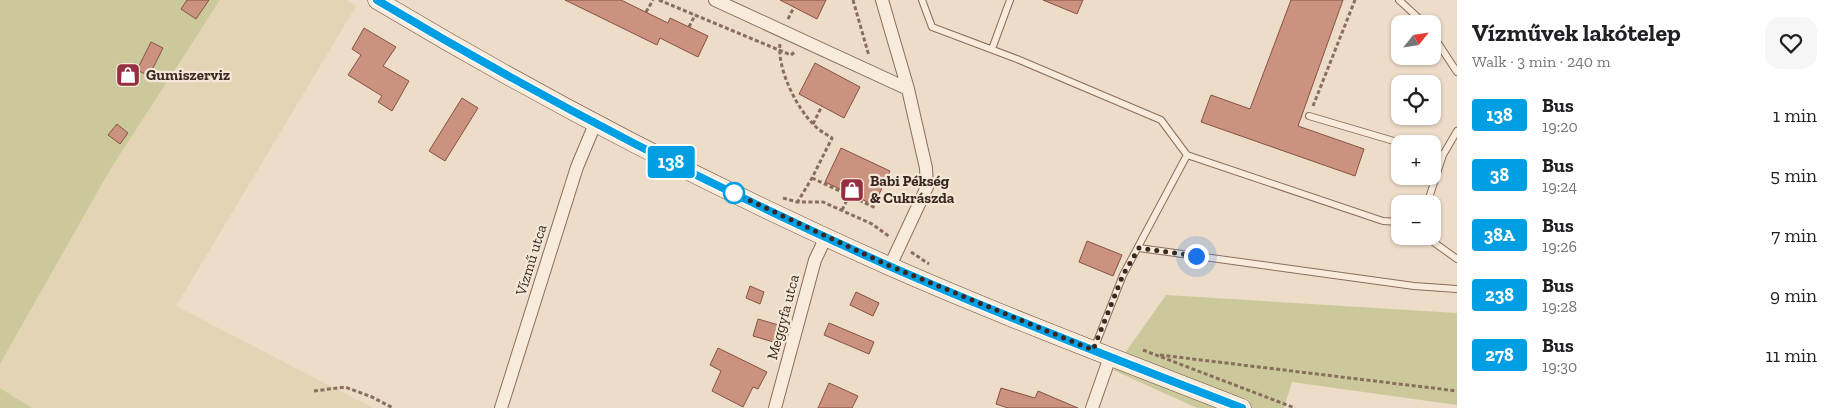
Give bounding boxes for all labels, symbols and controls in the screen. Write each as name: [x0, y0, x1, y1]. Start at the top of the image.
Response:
north arrow: [1391, 15, 1441, 65]
map controls: [1391, 15, 1441, 245]
button: heart: [1765, 17, 1817, 69]
text: Vízművek lakótelep: [1472, 18, 1681, 47]
text: Walk · 3 min · 240 m: [1472, 52, 1611, 71]
shop icon: Gumiszerviz: [115, 62, 141, 88]
place label: Gumiszerviz: [146, 66, 230, 84]
button: locate: [1391, 75, 1441, 125]
text: Bus: [1542, 94, 1574, 117]
text: 138: [1486, 104, 1513, 126]
text: 1 min: [1773, 104, 1817, 127]
text: 19:20: [1542, 117, 1578, 136]
button: +: [1391, 135, 1441, 185]
line badge: 138: [642, 146, 700, 178]
text: 138: [658, 151, 684, 173]
text: Bus: [1542, 154, 1574, 177]
text: 38: [1490, 164, 1509, 186]
text: 5 min: [1770, 164, 1817, 187]
place label: Babi Pékség & Cukrászda: [870, 172, 955, 207]
shop icon: Babi Pékség & Cukrászda: [839, 177, 865, 203]
text: 19:24: [1542, 177, 1577, 196]
unlabelled marker: [723, 182, 745, 204]
button: −: [1391, 195, 1441, 245]
text: Bus: [1542, 214, 1574, 237]
street label: Vízmű utca: [511, 222, 550, 299]
text: 38A: [1484, 224, 1515, 246]
text: 7 min: [1771, 224, 1817, 247]
text: 19:26: [1542, 237, 1577, 256]
your location: [1184, 244, 1209, 269]
street label: Meggyfa utca: [763, 272, 803, 362]
text: Bus: [1542, 274, 1574, 297]
text: 238: [1485, 284, 1514, 306]
text: 9 min: [1770, 284, 1817, 307]
text: 19:28: [1542, 297, 1577, 316]
text: Bus: [1542, 334, 1574, 357]
text: 278: [1485, 344, 1514, 366]
text: 11 min: [1765, 344, 1817, 367]
text: 19:30: [1542, 357, 1577, 376]

